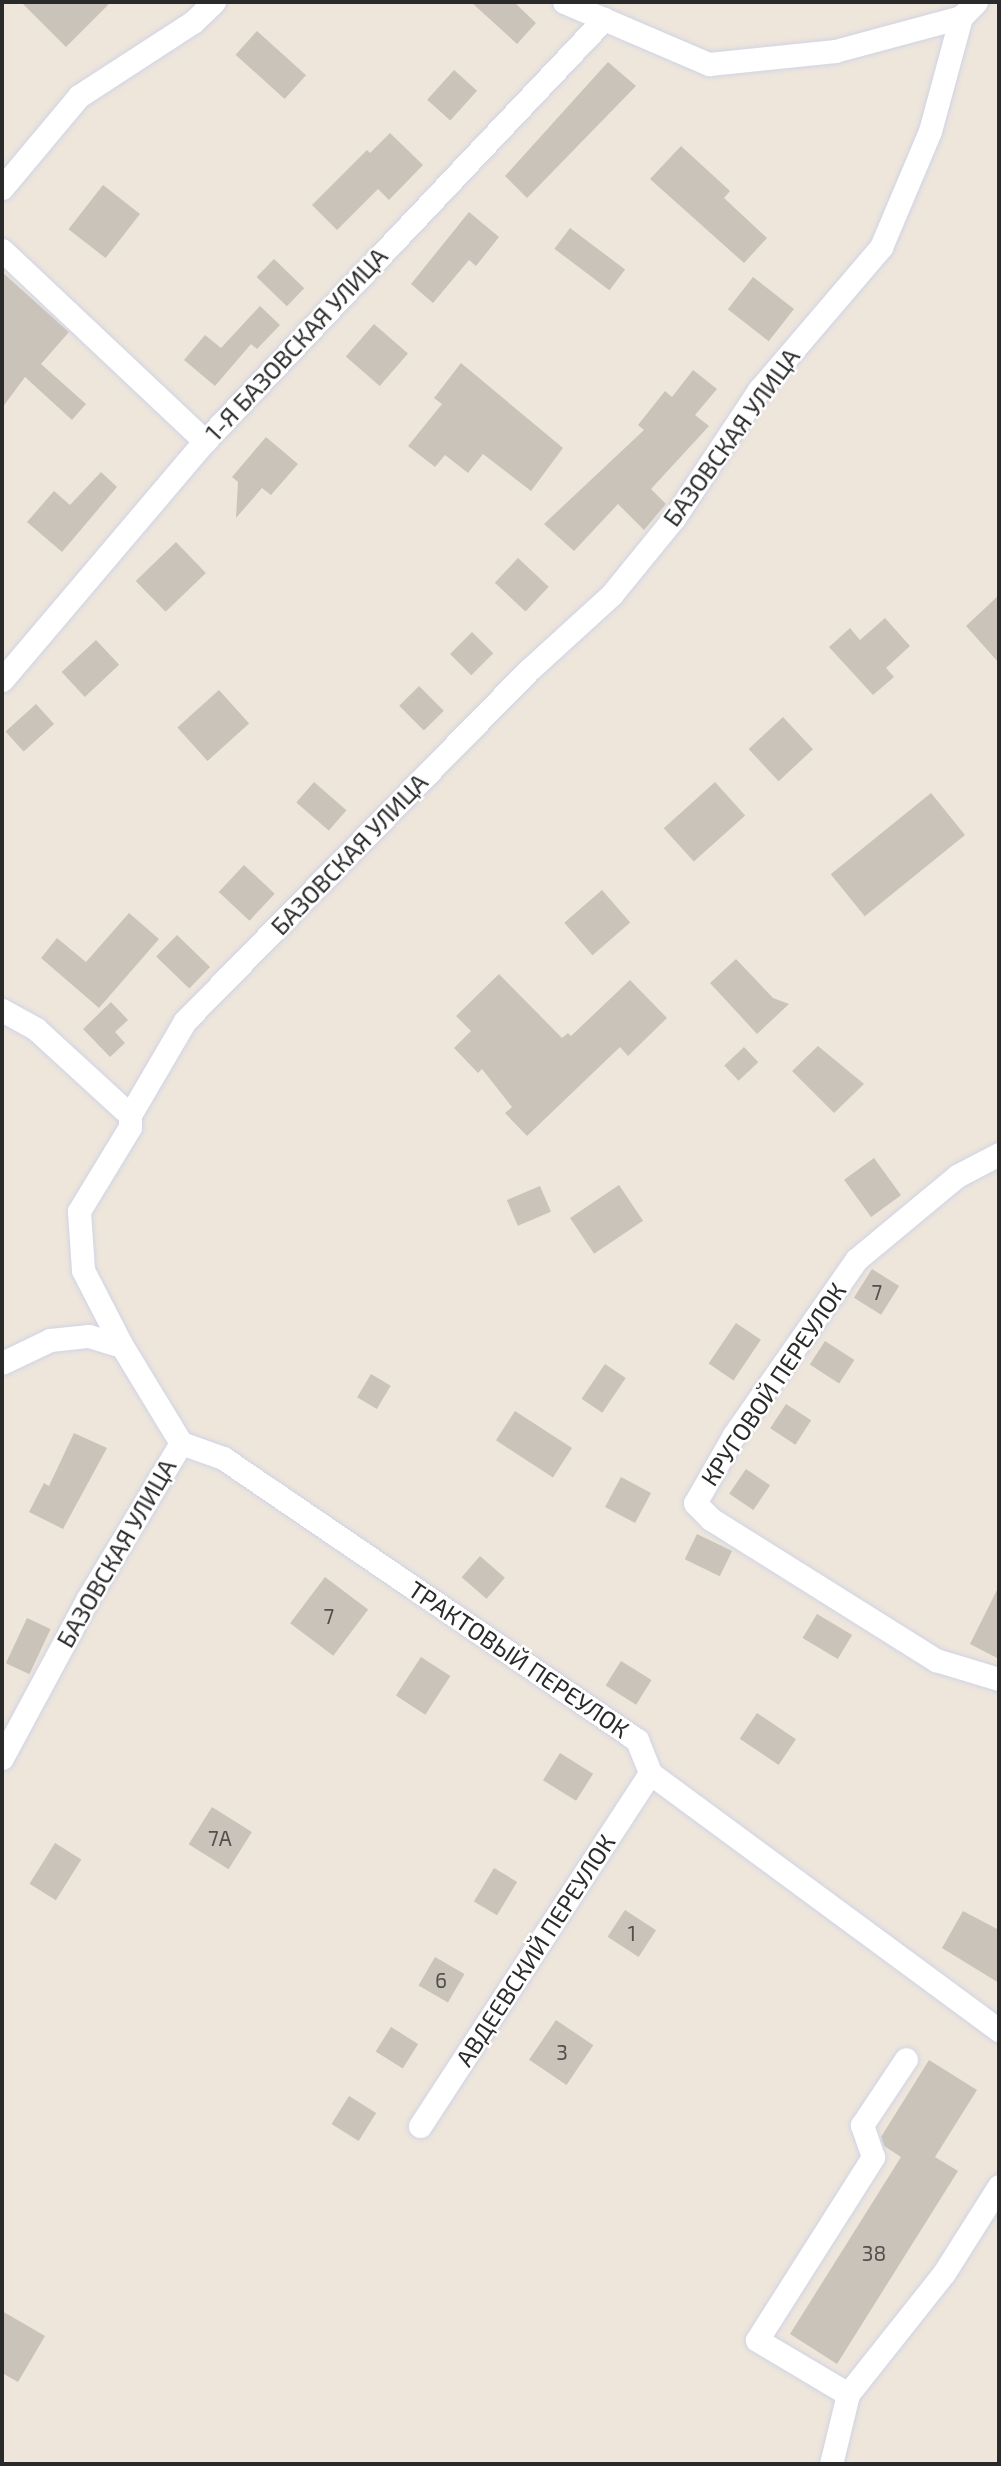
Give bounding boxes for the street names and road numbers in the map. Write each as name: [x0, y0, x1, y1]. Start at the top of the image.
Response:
street label: 1-Я БАЗОВСКАЯ УЛИЦА: [199, 242, 393, 446]
street label: БАЗОВСКАЯ УЛИЦА: [657, 343, 805, 531]
street label: БАЗОВСКАЯ УЛИЦА: [265, 768, 433, 940]
street label: КРУГОВОЙ ПЕРЕУЛОК: [694, 1277, 852, 1491]
street label: БАЗОВСКАЯ УЛИЦА: [50, 1454, 182, 1652]
street label: ТРАКТОВЫЙ ПЕРЕУЛОК: [403, 1574, 635, 1744]
street label: АВДЕЕВСКИЙ ПЕРЕУЛОК: [449, 1829, 621, 2071]

